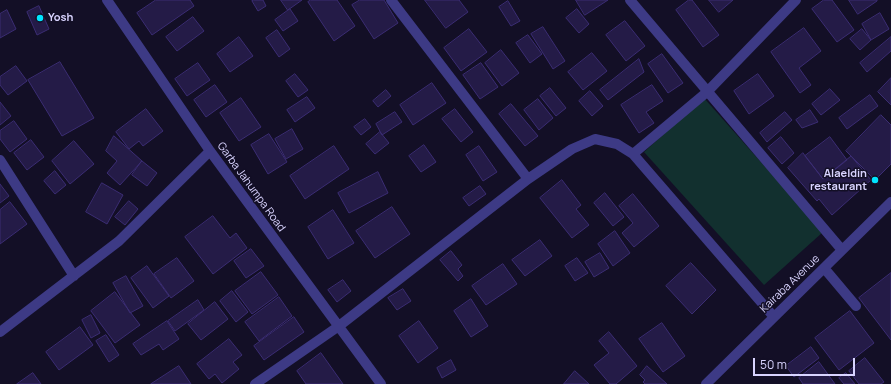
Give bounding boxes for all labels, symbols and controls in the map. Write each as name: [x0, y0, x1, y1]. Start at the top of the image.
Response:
place label: Yosh: [48, 11, 73, 25]
marker: Yosh: [35, 13, 45, 23]
street label: Garba Jahumpa Road: [214, 140, 288, 234]
place label: Alaeldin restaurant: [810, 167, 867, 193]
marker: Alaeldin restaurant: [870, 175, 880, 185]
street label: Kairaba Avenue: [758, 252, 822, 316]
scale bar: [755, 350, 857, 376]
text: 50 m: [760, 356, 787, 373]

